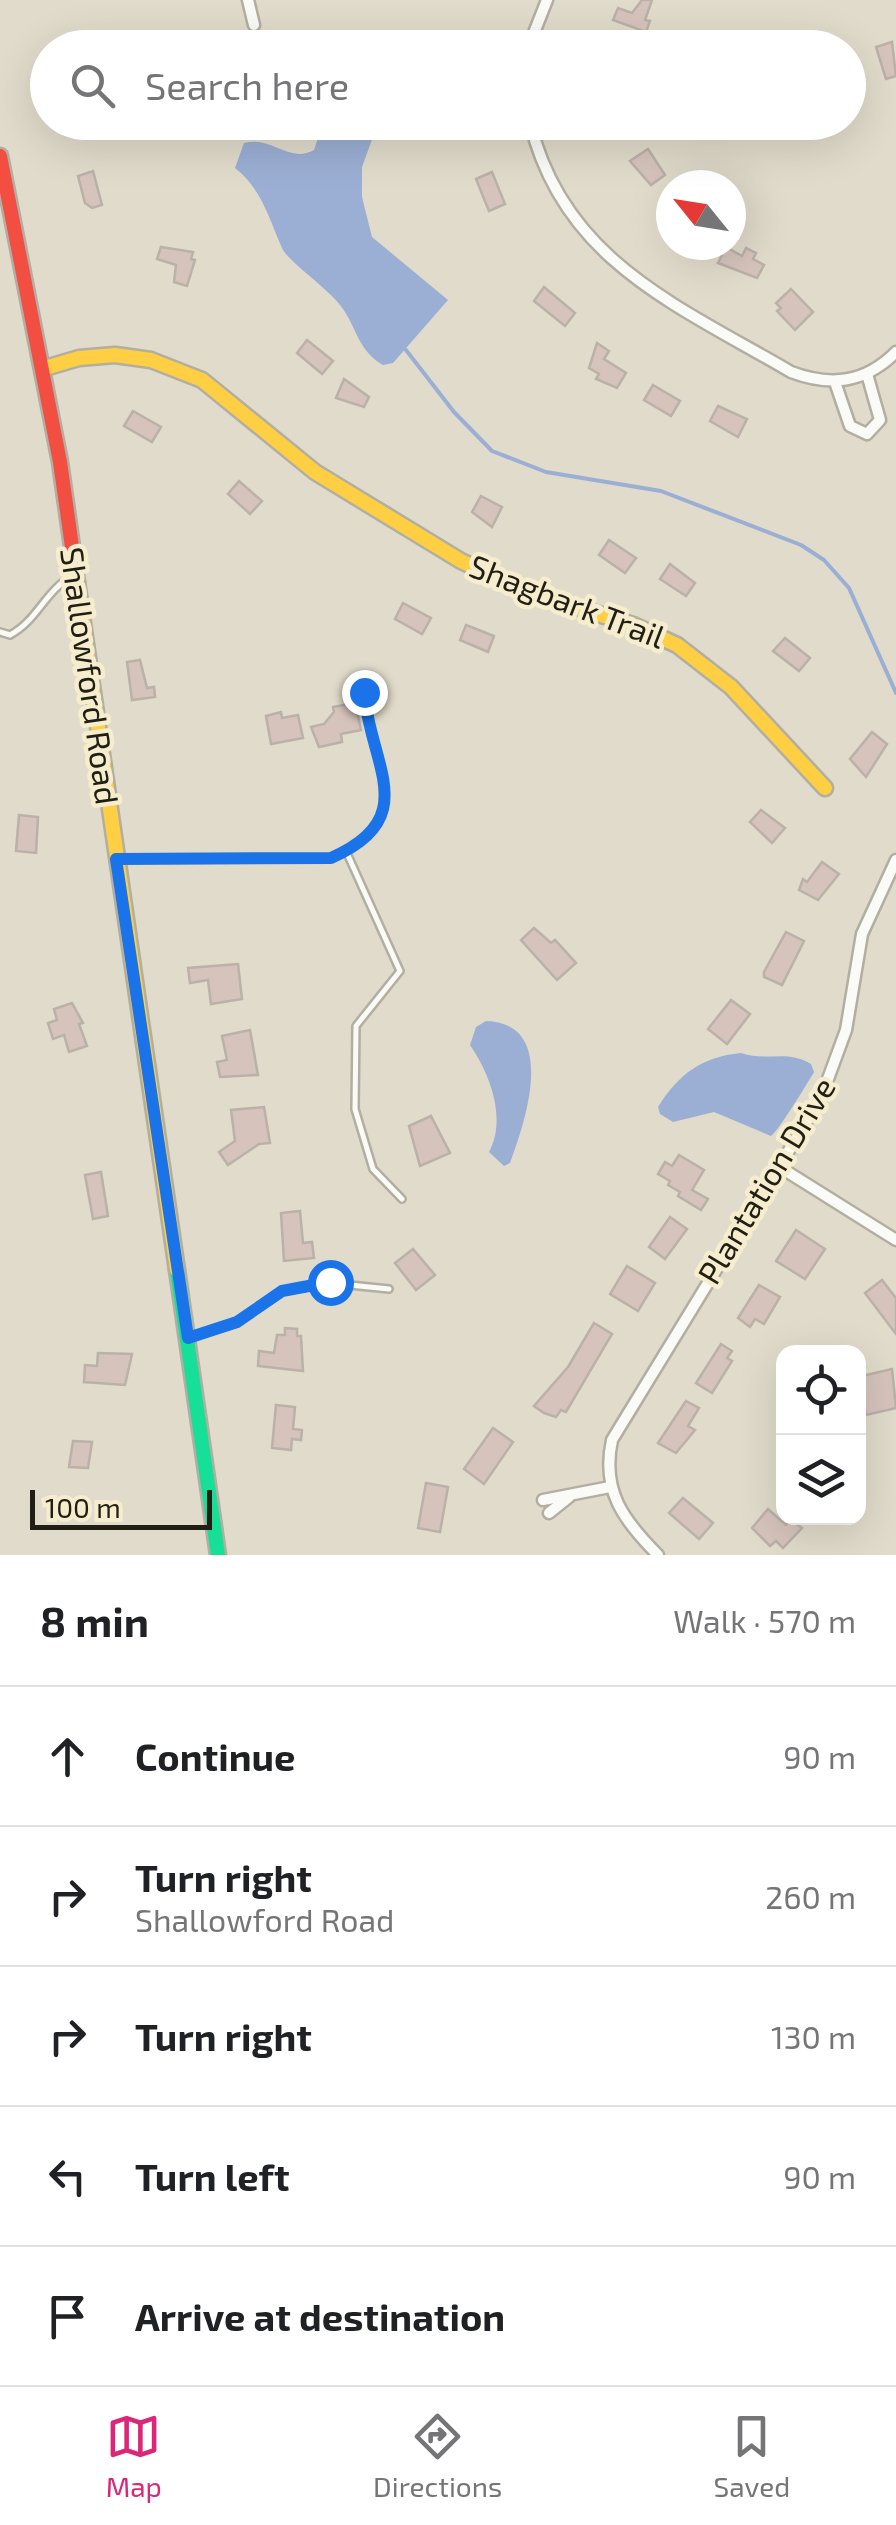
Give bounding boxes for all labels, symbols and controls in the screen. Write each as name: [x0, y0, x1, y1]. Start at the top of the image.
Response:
search box: [30, 30, 866, 140]
icon: search: [65, 58, 120, 113]
text: Search here: [145, 62, 349, 108]
north arrow: [656, 170, 746, 260]
street label: Shallowford Road: [54, 545, 128, 807]
street label: Shagbark Trail: [465, 545, 671, 655]
route end: [342, 670, 388, 716]
street label: Plantation Drive: [689, 1070, 842, 1290]
route start: [308, 1260, 354, 1306]
map controls: [776, 1345, 866, 1525]
button: locate: [776, 1345, 866, 1435]
button: layers: [776, 1435, 866, 1525]
scale bar: [30, 1485, 212, 1530]
text: 100 m: [45, 1490, 121, 1524]
text: 8 min: [40, 1595, 149, 1645]
text: Walk · 570 m: [673, 1601, 856, 1639]
icon: ahead: [40, 1729, 95, 1784]
text: Continue: [135, 1733, 295, 1779]
text: 90 m: [783, 1737, 856, 1775]
text: Turn right: [135, 1854, 312, 1900]
icon: right: [40, 1869, 95, 1924]
text: 260 m: [765, 1877, 856, 1915]
text: Shallowford Road: [135, 1900, 394, 1938]
icon: right: [40, 2009, 95, 2064]
text: Turn right: [135, 2013, 312, 2059]
text: 130 m: [771, 2017, 856, 2055]
icon: left: [40, 2149, 95, 2204]
text: Turn left: [135, 2153, 290, 2199]
text: 90 m: [783, 2157, 856, 2195]
icon: arrive: [40, 2289, 95, 2344]
text: Arrive at destination: [135, 2293, 505, 2339]
tab: Map: [106, 2409, 162, 2503]
tab: Directions: [373, 2409, 502, 2503]
tab: Saved: [714, 2409, 790, 2503]

